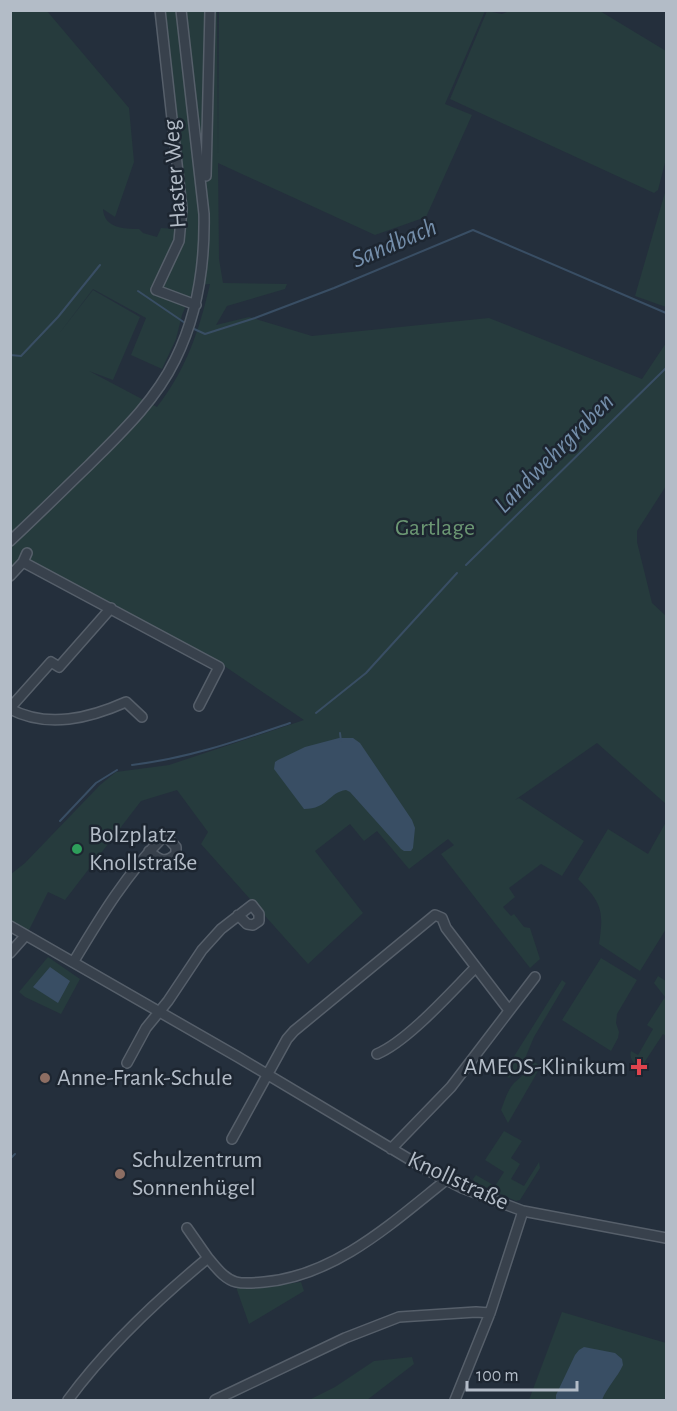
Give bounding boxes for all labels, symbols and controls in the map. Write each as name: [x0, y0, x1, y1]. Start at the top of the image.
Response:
street label: Haster Weg: [159, 119, 191, 229]
water label: Sandbach: [347, 213, 441, 273]
water label: Landwehrgraben: [489, 388, 619, 518]
park label: Gartlage: [395, 516, 475, 540]
place label: Bolzplatz Knollstraße: [89, 823, 197, 875]
marker: Bolzplatz Knollstraße: [70, 842, 84, 856]
place label: AMEOS-Klinikum: [464, 1055, 626, 1079]
marker: AMEOS-Klinikum: [630, 1058, 648, 1076]
place label: Anne-Frank-Schule: [57, 1066, 233, 1090]
marker: Anne-Frank-Schule: [38, 1071, 52, 1085]
street label: Knollstraße: [404, 1147, 512, 1215]
place label: Schulzentrum Sonnenhügel: [132, 1148, 262, 1200]
marker: Schulzentrum Sonnenhügel: [113, 1167, 127, 1181]
scale bar: [467, 1354, 576, 1392]
text: 100 m: [476, 1367, 519, 1385]

